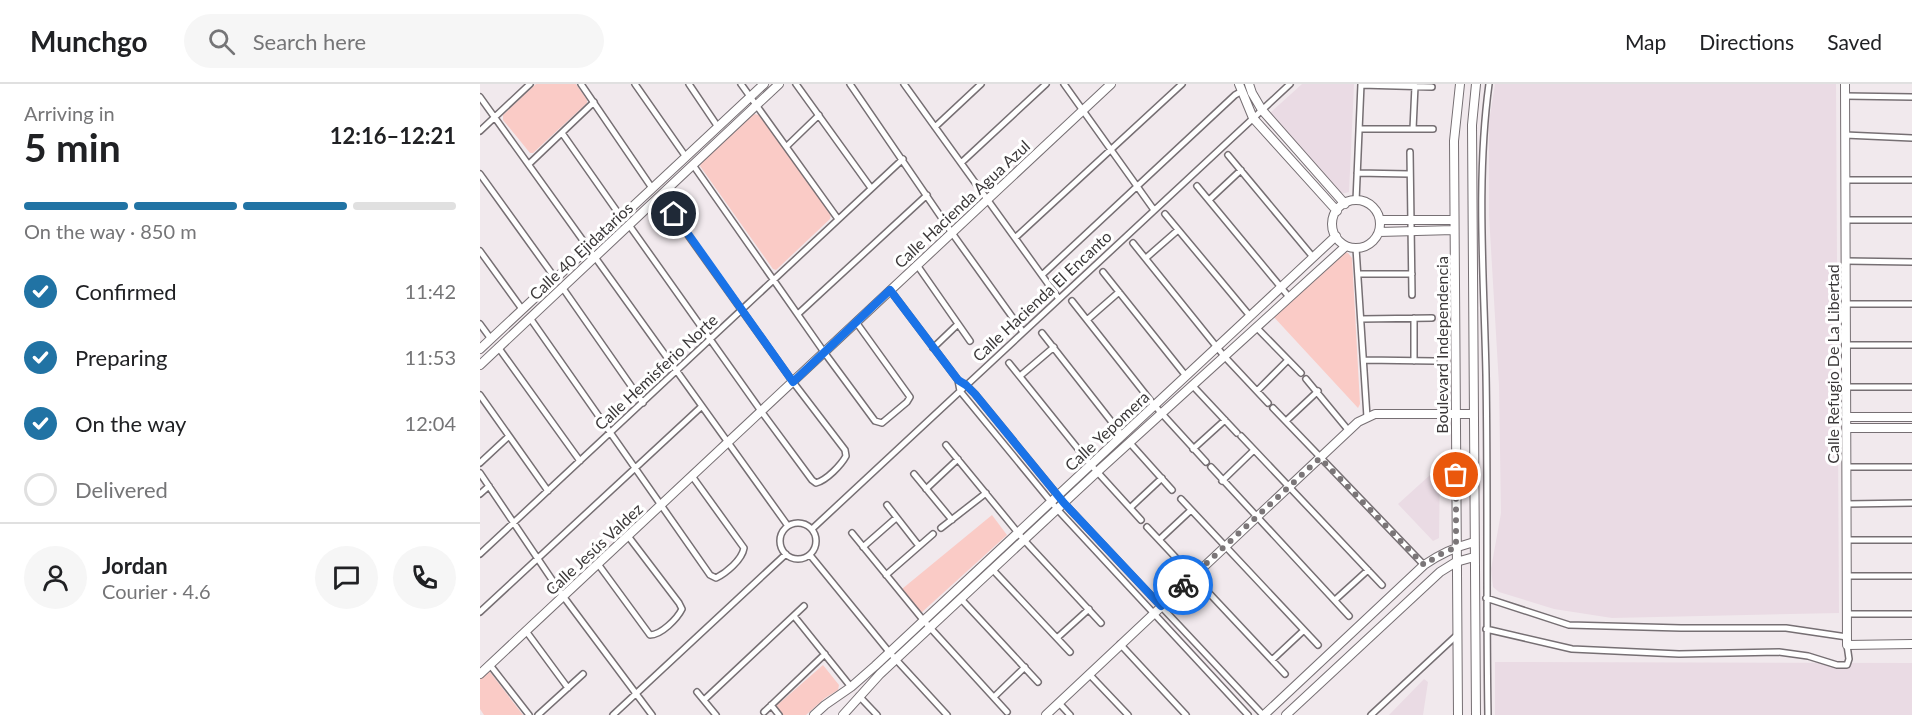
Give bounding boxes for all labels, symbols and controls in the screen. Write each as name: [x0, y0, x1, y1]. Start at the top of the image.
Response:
search box: [184, 14, 604, 68]
text: Munchgo: [30, 24, 148, 58]
icon: search: [205, 25, 238, 58]
text: Search here: [253, 28, 366, 55]
text: Map: [1625, 29, 1666, 54]
text: Directions: [1699, 29, 1794, 54]
text: Saved: [1827, 29, 1882, 54]
text: Arriving in: [24, 101, 115, 125]
text: 12:16–12:21: [330, 122, 456, 149]
text: 5 min: [24, 124, 121, 170]
street label: Calle Hacienda Agua Azul: [890, 136, 1033, 271]
pin: [648, 188, 699, 239]
icon: home: [657, 197, 690, 230]
street label: Calle 40 Ejidatarios: [525, 198, 636, 303]
text: On the way · 850 m: [24, 219, 197, 243]
street label: Calle Hacienda El Encanto: [968, 226, 1115, 365]
street label: Boulevard Independencia: [1432, 256, 1451, 434]
street label: Calle Refugio De La Libertad: [1823, 264, 1842, 464]
icon: check: [24, 275, 57, 308]
text: Confirmed: [75, 278, 177, 305]
text: 11:42: [405, 279, 456, 303]
street label: Calle Hemisferio Norte: [590, 310, 721, 433]
icon: check: [24, 341, 57, 374]
text: Preparing: [75, 344, 167, 371]
text: 11:53: [405, 345, 456, 369]
street label: Calle Yepomera: [1061, 387, 1153, 474]
icon: check: [24, 407, 57, 440]
text: On the way: [75, 410, 186, 437]
text: 12:04: [405, 411, 456, 435]
pin: [1430, 449, 1481, 500]
icon: bag: [1439, 458, 1472, 491]
text: Delivered: [75, 476, 168, 503]
street label: Calle Jesús Valdez: [541, 499, 646, 598]
button: person: [24, 546, 87, 609]
button: chat: [315, 546, 378, 609]
button: phone: [393, 546, 456, 609]
text: Jordan: [102, 552, 168, 579]
courier: [1153, 555, 1213, 615]
icon: bike: [1167, 569, 1200, 602]
text: Courier · 4.6: [102, 579, 211, 603]

